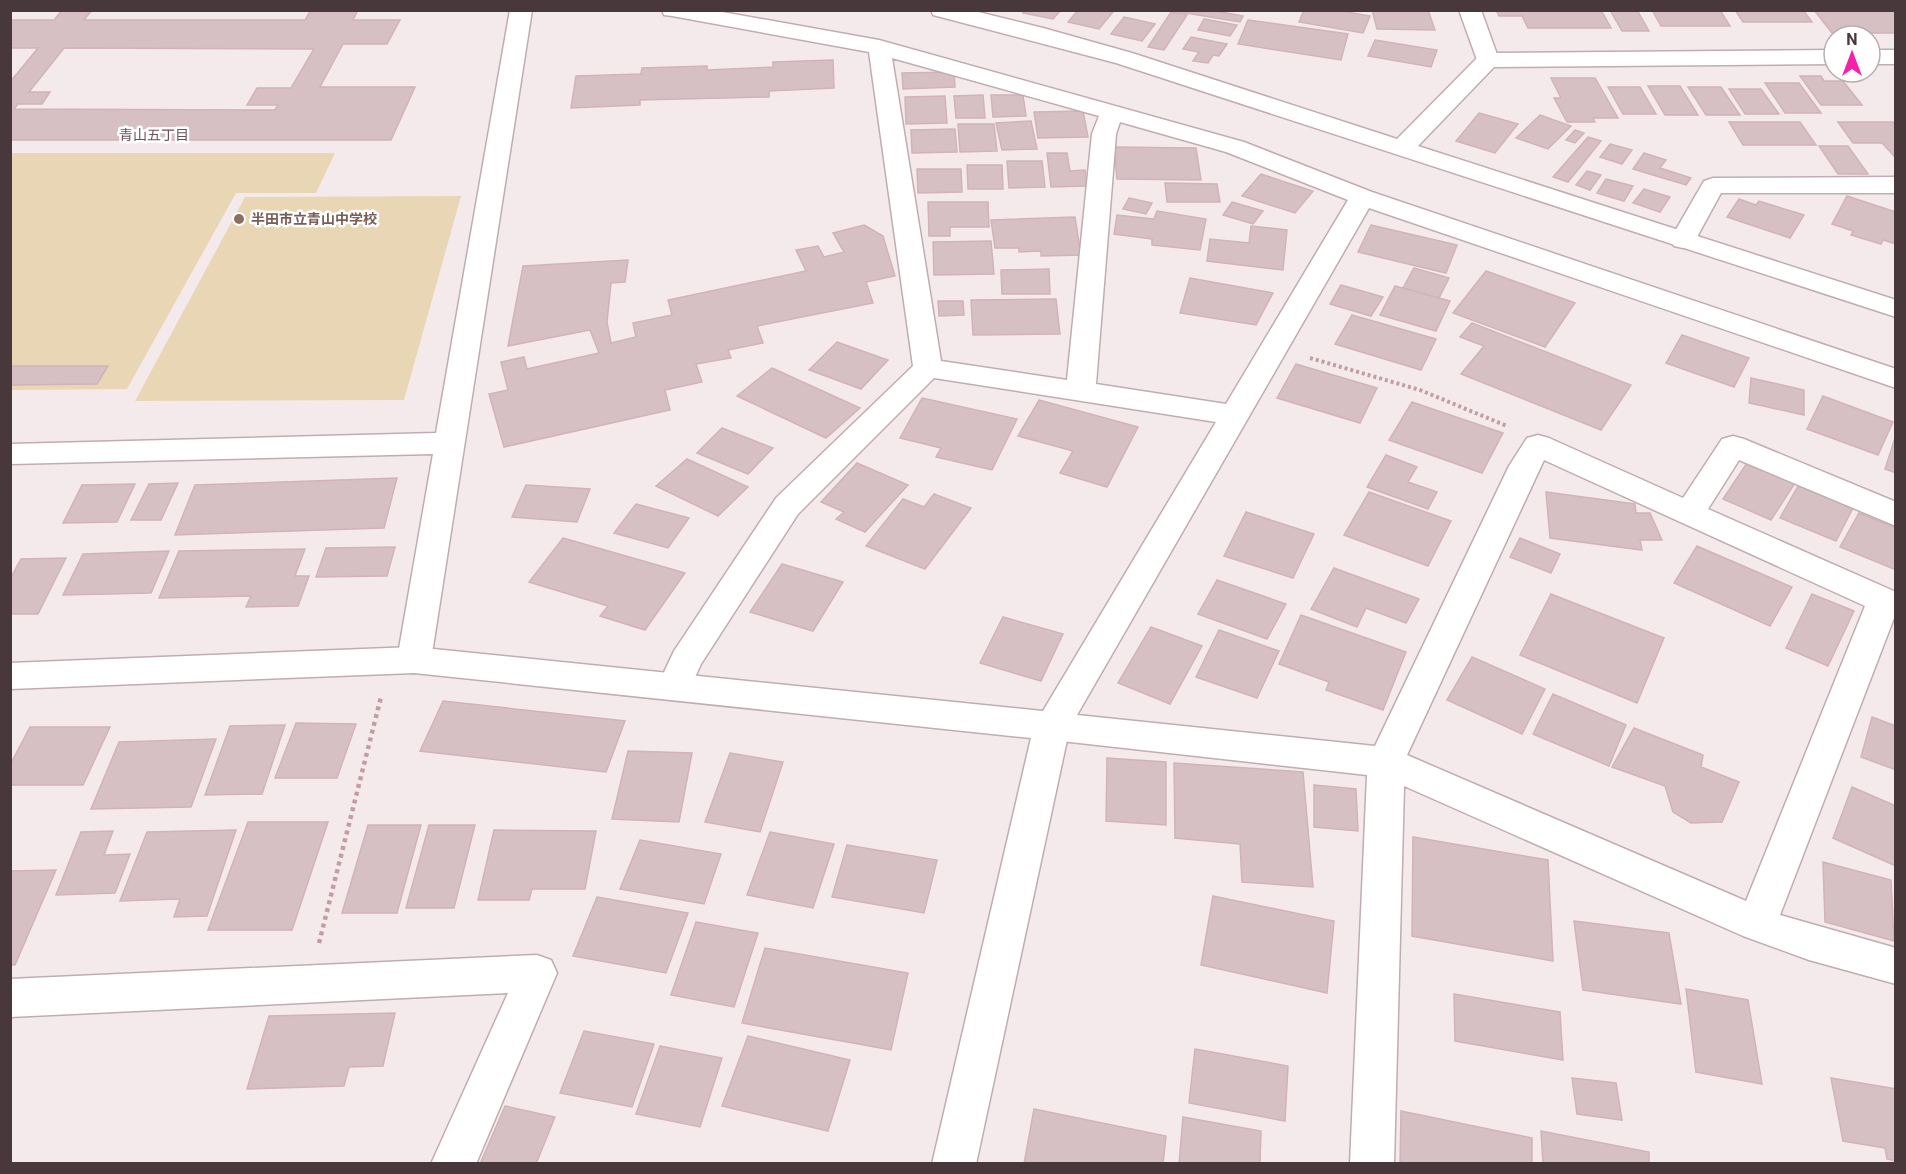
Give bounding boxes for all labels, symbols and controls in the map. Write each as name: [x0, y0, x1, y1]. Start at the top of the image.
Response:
north arrow: [1822, 24, 1882, 84]
text: N: [1846, 30, 1858, 49]
district label: 青山五丁目: [119, 127, 189, 143]
place label: 半田市立青山中学校: [251, 211, 377, 227]
marker: 半田市立青山中学校: [232, 212, 246, 226]

